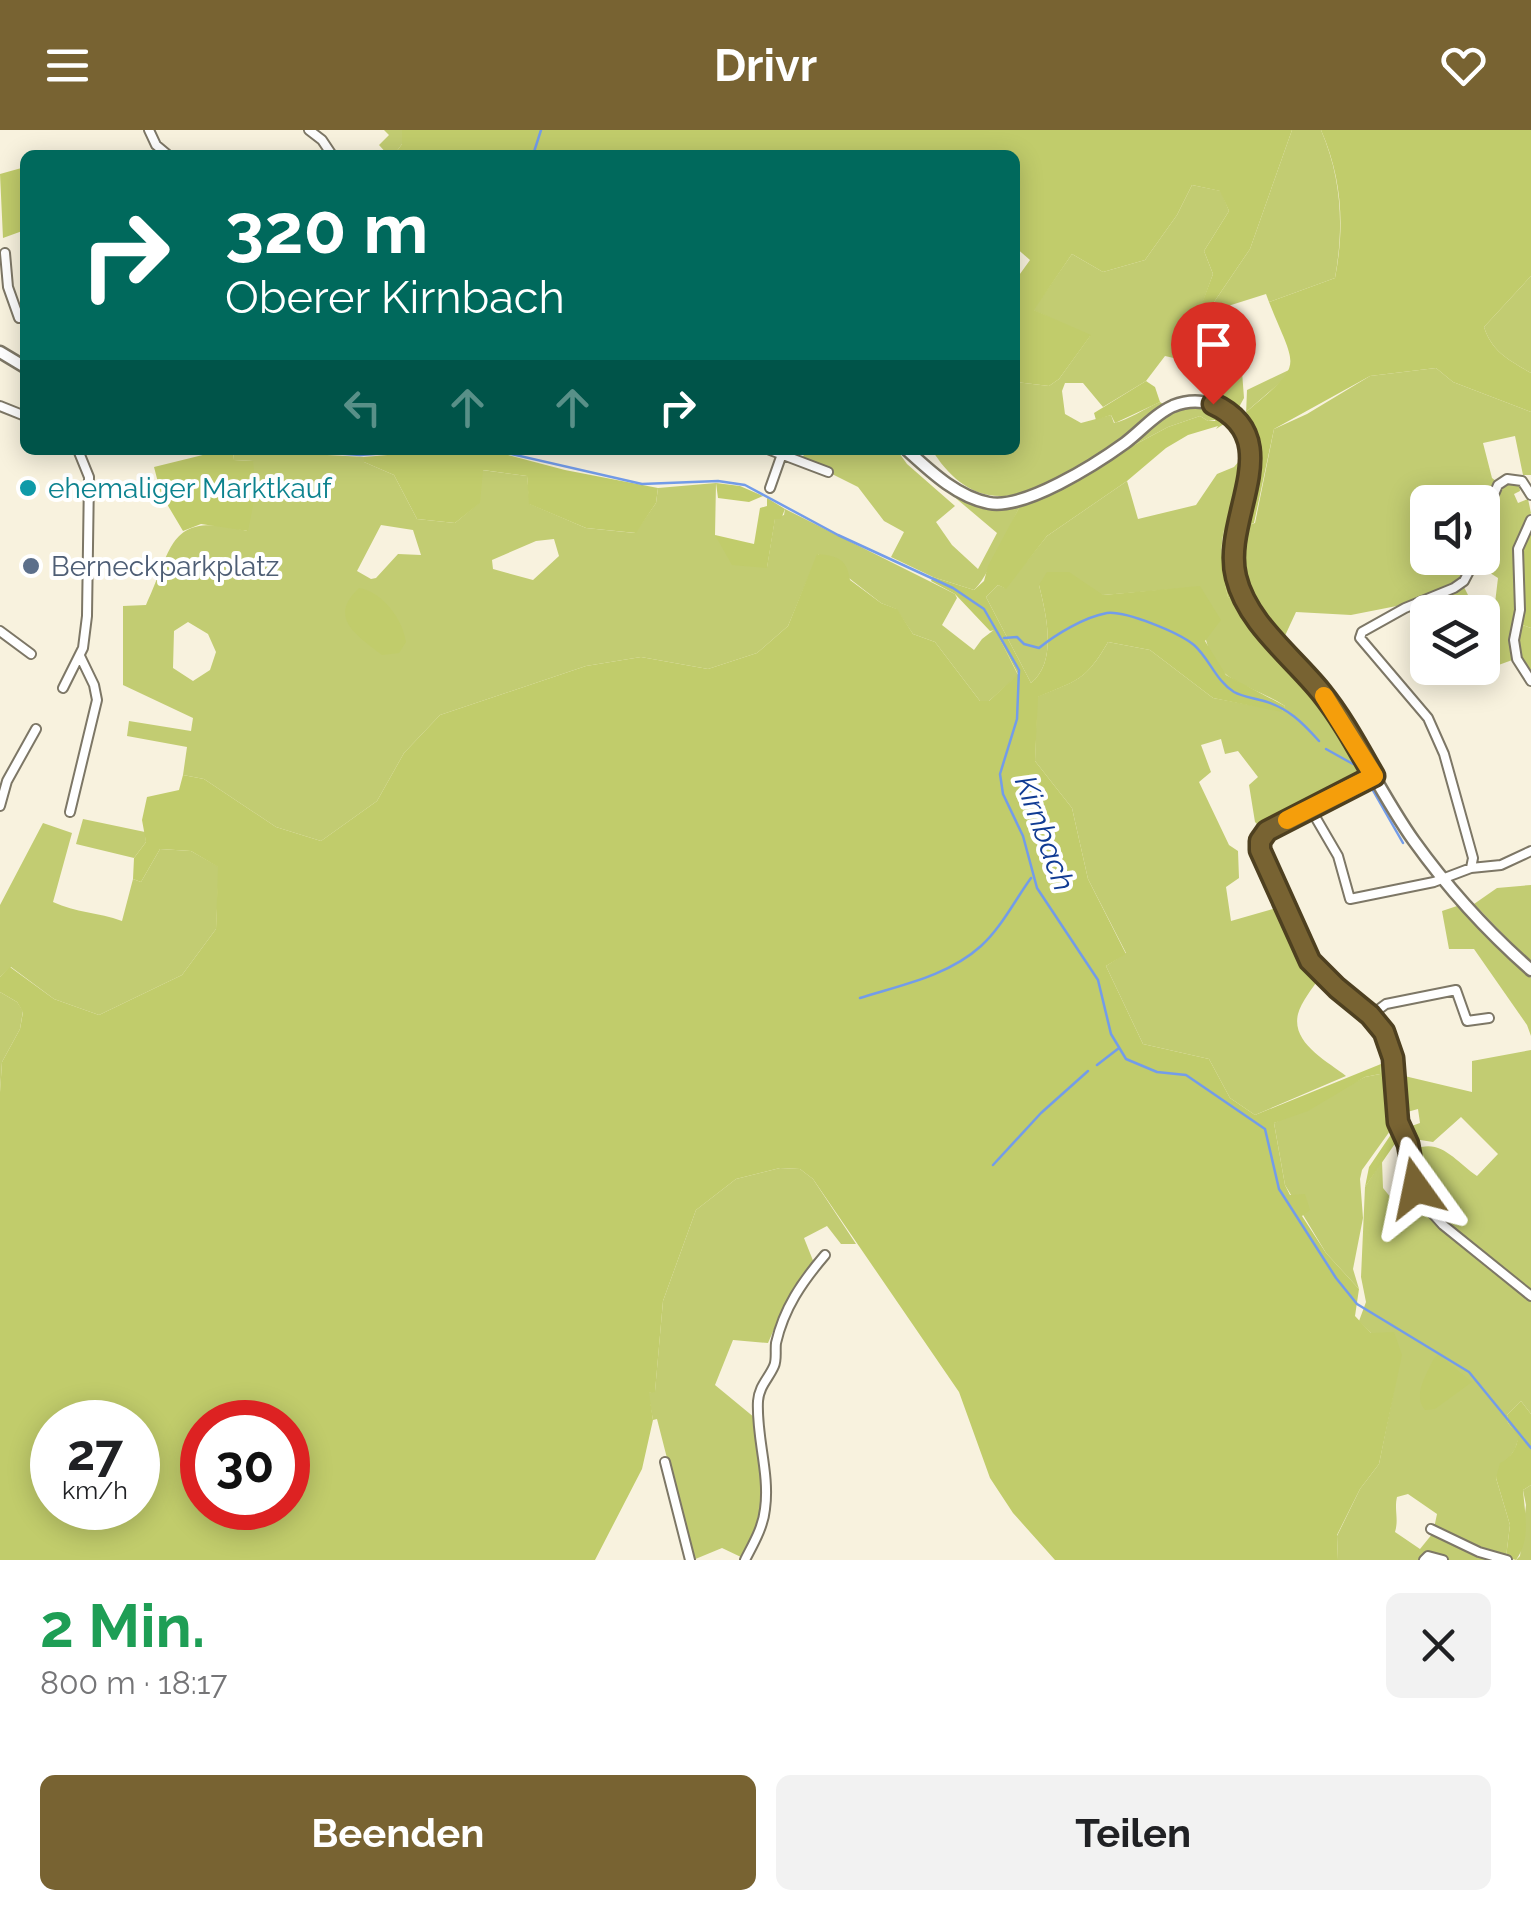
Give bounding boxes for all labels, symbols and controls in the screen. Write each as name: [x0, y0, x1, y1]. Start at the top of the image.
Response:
icon: menu: [40, 38, 95, 93]
icon: heart: [1436, 38, 1491, 93]
text: Drivr: [714, 39, 817, 92]
text: 320 m: [225, 187, 429, 269]
icon: right: [60, 190, 190, 320]
text: Oberer Kirnbach: [225, 271, 565, 324]
pin: [1171, 302, 1256, 405]
icon: arrive: [1186, 317, 1241, 372]
icon: left: [335, 380, 390, 435]
icon: ahead: [440, 380, 495, 435]
icon: ahead: [545, 380, 600, 435]
icon: right: [650, 380, 705, 435]
place label: ehemaliger Marktkauf: [48, 472, 333, 505]
marker: ehemaliger Marktkauf: [17, 477, 39, 499]
map controls: [1410, 485, 1500, 685]
button: sound: [1410, 485, 1500, 575]
place label: Berneckparkplatz: [51, 550, 279, 583]
marker: Berneckparkplatz: [20, 555, 42, 577]
button: layers: [1410, 595, 1500, 685]
water label: Kirnbach: [1008, 771, 1082, 895]
position arrow: [1364, 1136, 1468, 1240]
speed limit sign: 30: [180, 1400, 310, 1530]
text: 27: [67, 1423, 123, 1482]
text: km/h: [62, 1475, 128, 1505]
text: 2 Min.: [40, 1591, 205, 1661]
button: close: [1386, 1593, 1491, 1698]
text: 800 m · 18:17: [40, 1664, 227, 1701]
button: Beenden: [40, 1775, 756, 1890]
button: Teilen: [776, 1775, 1491, 1890]

